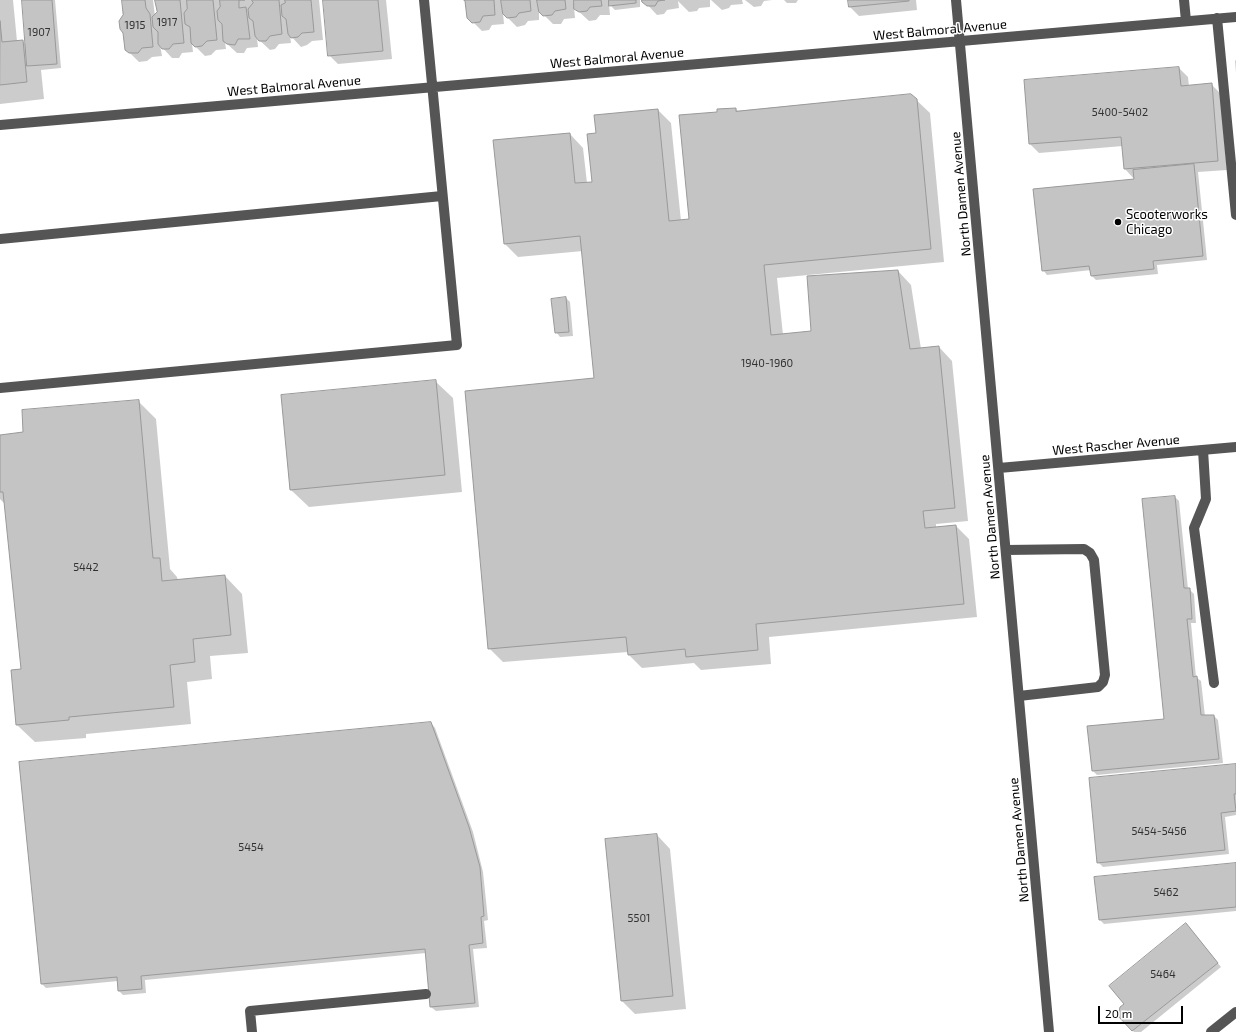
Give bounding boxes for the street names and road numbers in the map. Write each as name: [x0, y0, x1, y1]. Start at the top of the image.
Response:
street label: West Balmoral Avenue: [873, 16, 1007, 44]
street label: West Balmoral Avenue: [550, 44, 684, 72]
street label: West Balmoral Avenue: [227, 72, 361, 100]
street label: North Damen Avenue: [948, 131, 974, 257]
street label: West Rascher Avenue: [1052, 432, 1180, 458]
street label: North Damen Avenue: [977, 454, 1003, 580]
street label: North Damen Avenue: [1006, 777, 1032, 903]

